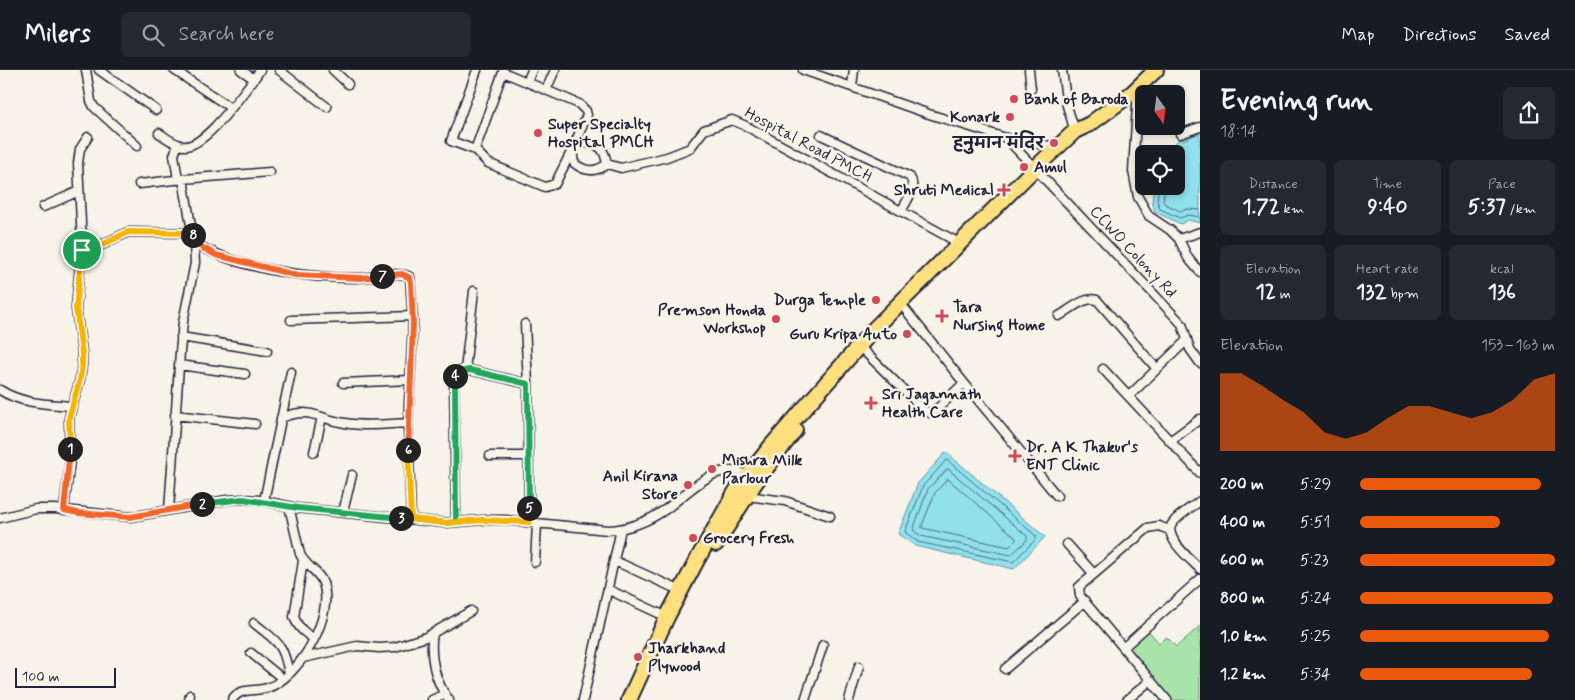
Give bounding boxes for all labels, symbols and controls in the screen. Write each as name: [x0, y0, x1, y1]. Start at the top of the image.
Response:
search box: [121, 12, 471, 57]
text: Milers: [25, 19, 91, 50]
icon: search: [139, 21, 167, 49]
text: Search here: [179, 22, 274, 47]
text: Map: [1342, 23, 1375, 47]
text: Directions: [1403, 23, 1477, 47]
text: Saved: [1505, 23, 1550, 47]
text: Evening run: [1220, 83, 1373, 120]
north arrow: [1135, 85, 1185, 135]
map controls: [1135, 85, 1185, 195]
button: share: [1503, 87, 1555, 139]
place label: Bank of Baroda: [1024, 89, 1128, 110]
marker: Bank of Baroda: [1008, 93, 1020, 105]
street label: Hospital Road PMCH: [741, 103, 875, 187]
place label: Konark: [950, 107, 1000, 128]
marker: Konark: [1004, 111, 1016, 123]
place label: Super Specialty Hospital PMCH: [548, 114, 654, 153]
text: 18:14: [1220, 121, 1257, 142]
marker: Super Specialty Hospital PMCH: [532, 127, 544, 139]
place label: हनुमान मंदिर: [951, 130, 1045, 154]
marker: हनुमान मंदिर: [1048, 137, 1060, 149]
button: locate: [1135, 145, 1185, 195]
place label: Amul: [1034, 157, 1067, 178]
marker: Amul: [1018, 161, 1030, 173]
text: Distance: [1249, 175, 1298, 193]
text: Time: [1373, 175, 1402, 193]
text: Pace: [1488, 175, 1516, 193]
place label: Shruti Medical: [894, 180, 994, 201]
marker: Shruti Medical: [998, 184, 1010, 196]
text: 1.72: [1242, 193, 1280, 221]
text: 9:40: [1367, 193, 1408, 221]
text: 5:37: [1468, 193, 1506, 221]
text: km: [1280, 200, 1304, 218]
text: /km: [1506, 200, 1536, 218]
street label: CCWO Colony Rd: [1085, 201, 1181, 303]
pin: 8: [180, 222, 206, 248]
text: 8: [190, 226, 197, 244]
pin: [61, 229, 103, 271]
icon: arrive: [68, 236, 96, 264]
text: Elevation: [1246, 260, 1301, 278]
text: Heart rate: [1356, 260, 1419, 278]
text: kcal: [1490, 260, 1514, 278]
pin: 7: [370, 264, 394, 288]
text: 7: [378, 267, 387, 285]
text: 12: [1255, 278, 1276, 306]
text: 132: [1356, 278, 1387, 306]
text: 136: [1488, 278, 1516, 306]
text: m: [1276, 285, 1291, 303]
text: bpm: [1387, 285, 1419, 303]
place label: Durga Temple: [774, 290, 866, 313]
marker: Durga Temple: [870, 294, 882, 306]
place label: Tara Nursing Home: [953, 297, 1045, 338]
place label: Premson Honda Workshop: [658, 300, 766, 339]
marker: Tara Nursing Home: [935, 309, 949, 323]
marker: Premson Honda Workshop: [770, 313, 782, 325]
place label: Guru Kripa Auto: [789, 324, 897, 345]
marker: Guru Kripa Auto: [901, 328, 913, 340]
text: Elevation: [1220, 335, 1283, 356]
text: 153–163 m: [1481, 335, 1555, 356]
pin: 4: [442, 364, 468, 388]
text: 4: [451, 367, 460, 385]
place label: Sri Jagannath Health Care: [882, 384, 981, 423]
marker: Sri Jagannath Health Care: [864, 396, 878, 410]
pin: 1: [58, 436, 82, 462]
place label: Dr. A K Thakur's ENT Clinic: [1026, 437, 1139, 476]
pin: 6: [396, 438, 420, 462]
text: 1: [67, 440, 74, 458]
text: 6: [405, 441, 412, 459]
marker: Dr. A K Thakur's ENT Clinic: [1008, 449, 1022, 463]
place label: Mishra Milk Parlour: [722, 450, 802, 489]
marker: Mishra Milk Parlour: [706, 463, 718, 475]
place label: Anil Kirana Store: [603, 466, 678, 505]
text: 200 m: [1220, 474, 1264, 495]
text: 5:29: [1300, 474, 1331, 495]
marker: Anil Kirana Store: [682, 479, 694, 491]
pin: 2: [190, 492, 214, 516]
text: 2: [199, 495, 206, 513]
pin: 5: [516, 496, 542, 520]
text: 5: [525, 499, 534, 517]
pin: 3: [388, 506, 414, 530]
text: 3: [398, 509, 405, 527]
text: 400 m: [1220, 512, 1265, 533]
text: 5:51: [1300, 512, 1330, 533]
place label: Grocery Fresh: [703, 528, 794, 549]
marker: Grocery Fresh: [687, 532, 699, 544]
text: 600 m: [1220, 550, 1264, 571]
text: 5:23: [1300, 550, 1328, 571]
text: 800 m: [1220, 588, 1265, 609]
text: 5:24: [1300, 588, 1331, 609]
text: 1.0 km: [1220, 626, 1267, 647]
text: 5:25: [1300, 626, 1330, 647]
place label: Jharkhand Plywood: [648, 638, 725, 677]
marker: Jharkhand Plywood: [632, 651, 644, 663]
text: 1.2 km: [1220, 664, 1266, 685]
text: 5:34: [1300, 664, 1331, 685]
scale bar: [15, 665, 116, 688]
text: 100 m: [22, 668, 60, 686]

